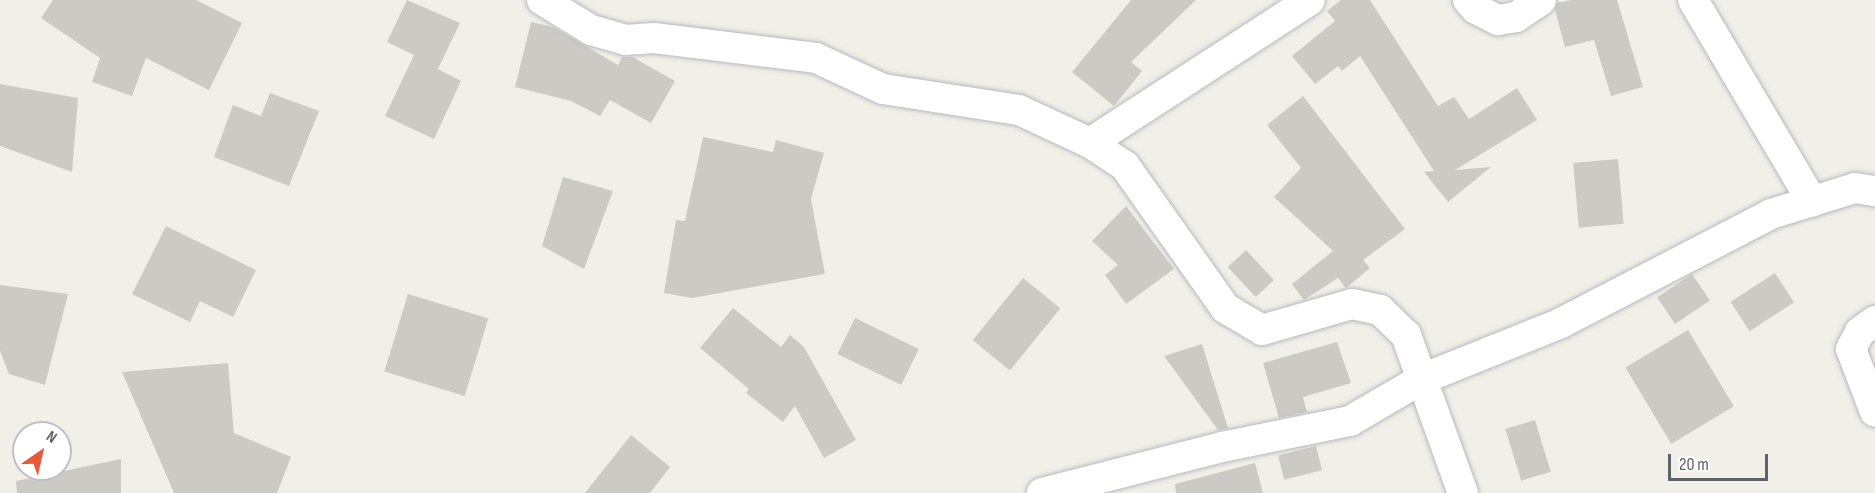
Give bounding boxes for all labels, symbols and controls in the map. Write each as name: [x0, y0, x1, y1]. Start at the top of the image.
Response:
north arrow: [12, 421, 72, 481]
text: N: [42, 427, 60, 448]
scale bar: [1671, 442, 1772, 480]
text: 20 m: [1679, 454, 1709, 475]

